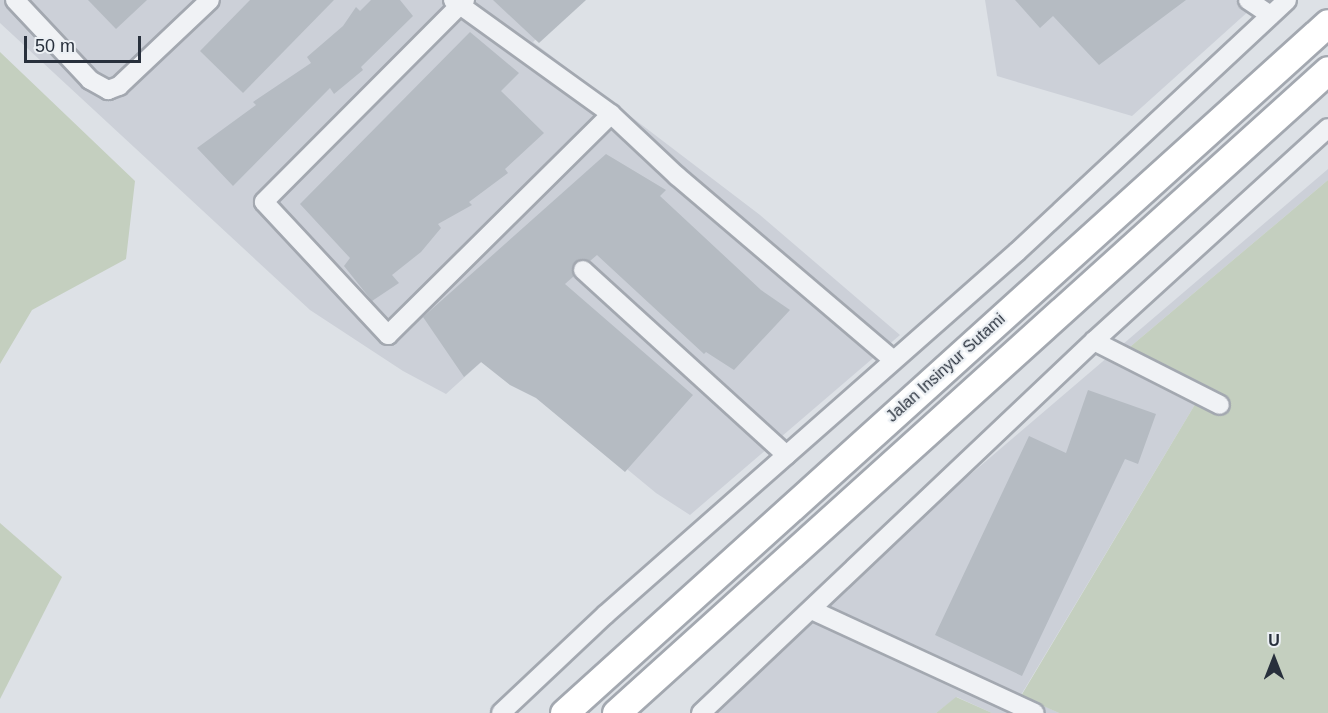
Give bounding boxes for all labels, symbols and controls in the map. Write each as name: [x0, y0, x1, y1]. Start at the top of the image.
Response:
scale bar: [27, 24, 144, 62]
text: 50 m: [35, 36, 75, 56]
street label: Jalan Insinyur Sutami: [883, 310, 1009, 426]
north arrow: [1244, 629, 1304, 689]
text: U: [1268, 632, 1280, 649]

